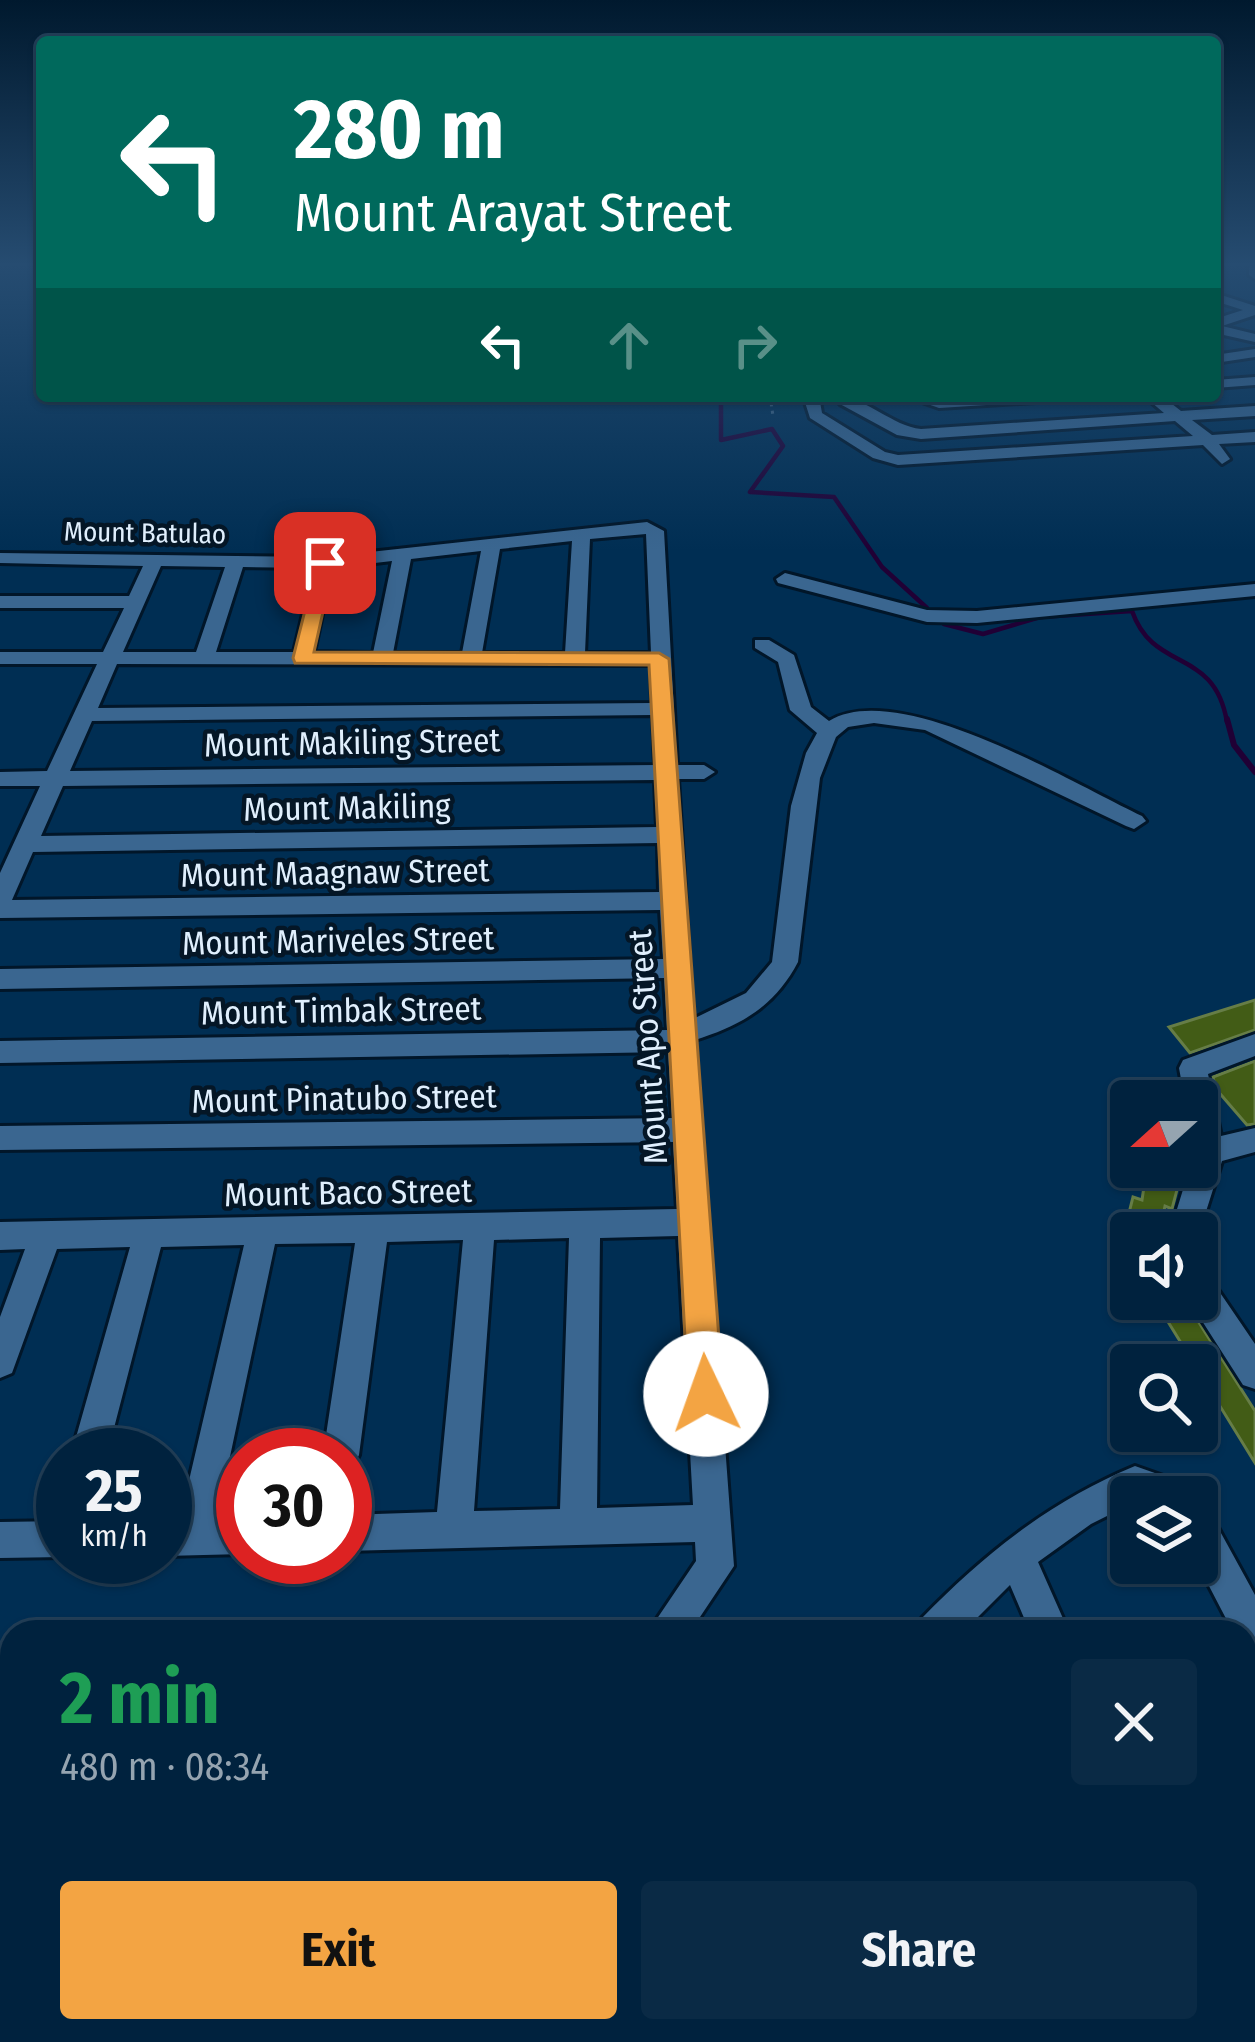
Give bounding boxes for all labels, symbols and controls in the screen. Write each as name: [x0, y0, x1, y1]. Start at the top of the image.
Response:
text: 280 m: [294, 79, 505, 180]
icon: left: [96, 84, 252, 240]
text: Mount Arayat Street: [294, 181, 732, 245]
icon: left: [470, 312, 536, 378]
icon: ahead: [596, 312, 662, 378]
icon: right: [722, 312, 788, 378]
pin: [274, 512, 376, 614]
street label: Mount Batulao: [64, 516, 226, 550]
icon: arrive: [292, 530, 358, 596]
street label: Mount Makiling Street: [204, 720, 501, 766]
street label: Mount Makiling: [243, 786, 451, 830]
street label: Mount Maagnaw Street: [180, 850, 490, 896]
street label: Mount Mariveles Street: [182, 918, 495, 964]
street label: Mount Apo Street: [620, 928, 676, 1166]
street label: Mount Timbak Street: [200, 989, 482, 1033]
street label: Mount Pinatubo Street: [191, 1076, 497, 1122]
north arrow: [1110, 1080, 1218, 1188]
map controls: [1110, 1080, 1218, 1584]
street label: Mount Baco Street: [224, 1171, 473, 1215]
button: sound: [1110, 1212, 1218, 1320]
position arrow: [643, 1331, 769, 1457]
button: search: [1110, 1344, 1218, 1452]
speed limit sign: 30: [216, 1428, 372, 1584]
text: 25: [85, 1455, 143, 1527]
button: layers: [1110, 1476, 1218, 1584]
text: km/h: [81, 1518, 147, 1554]
text: 2 min: [60, 1656, 220, 1742]
button: close: [1071, 1659, 1197, 1785]
text: 480 m · 08:34: [60, 1744, 269, 1790]
button: Exit: [60, 1881, 617, 2019]
button: Share: [641, 1881, 1197, 2019]

